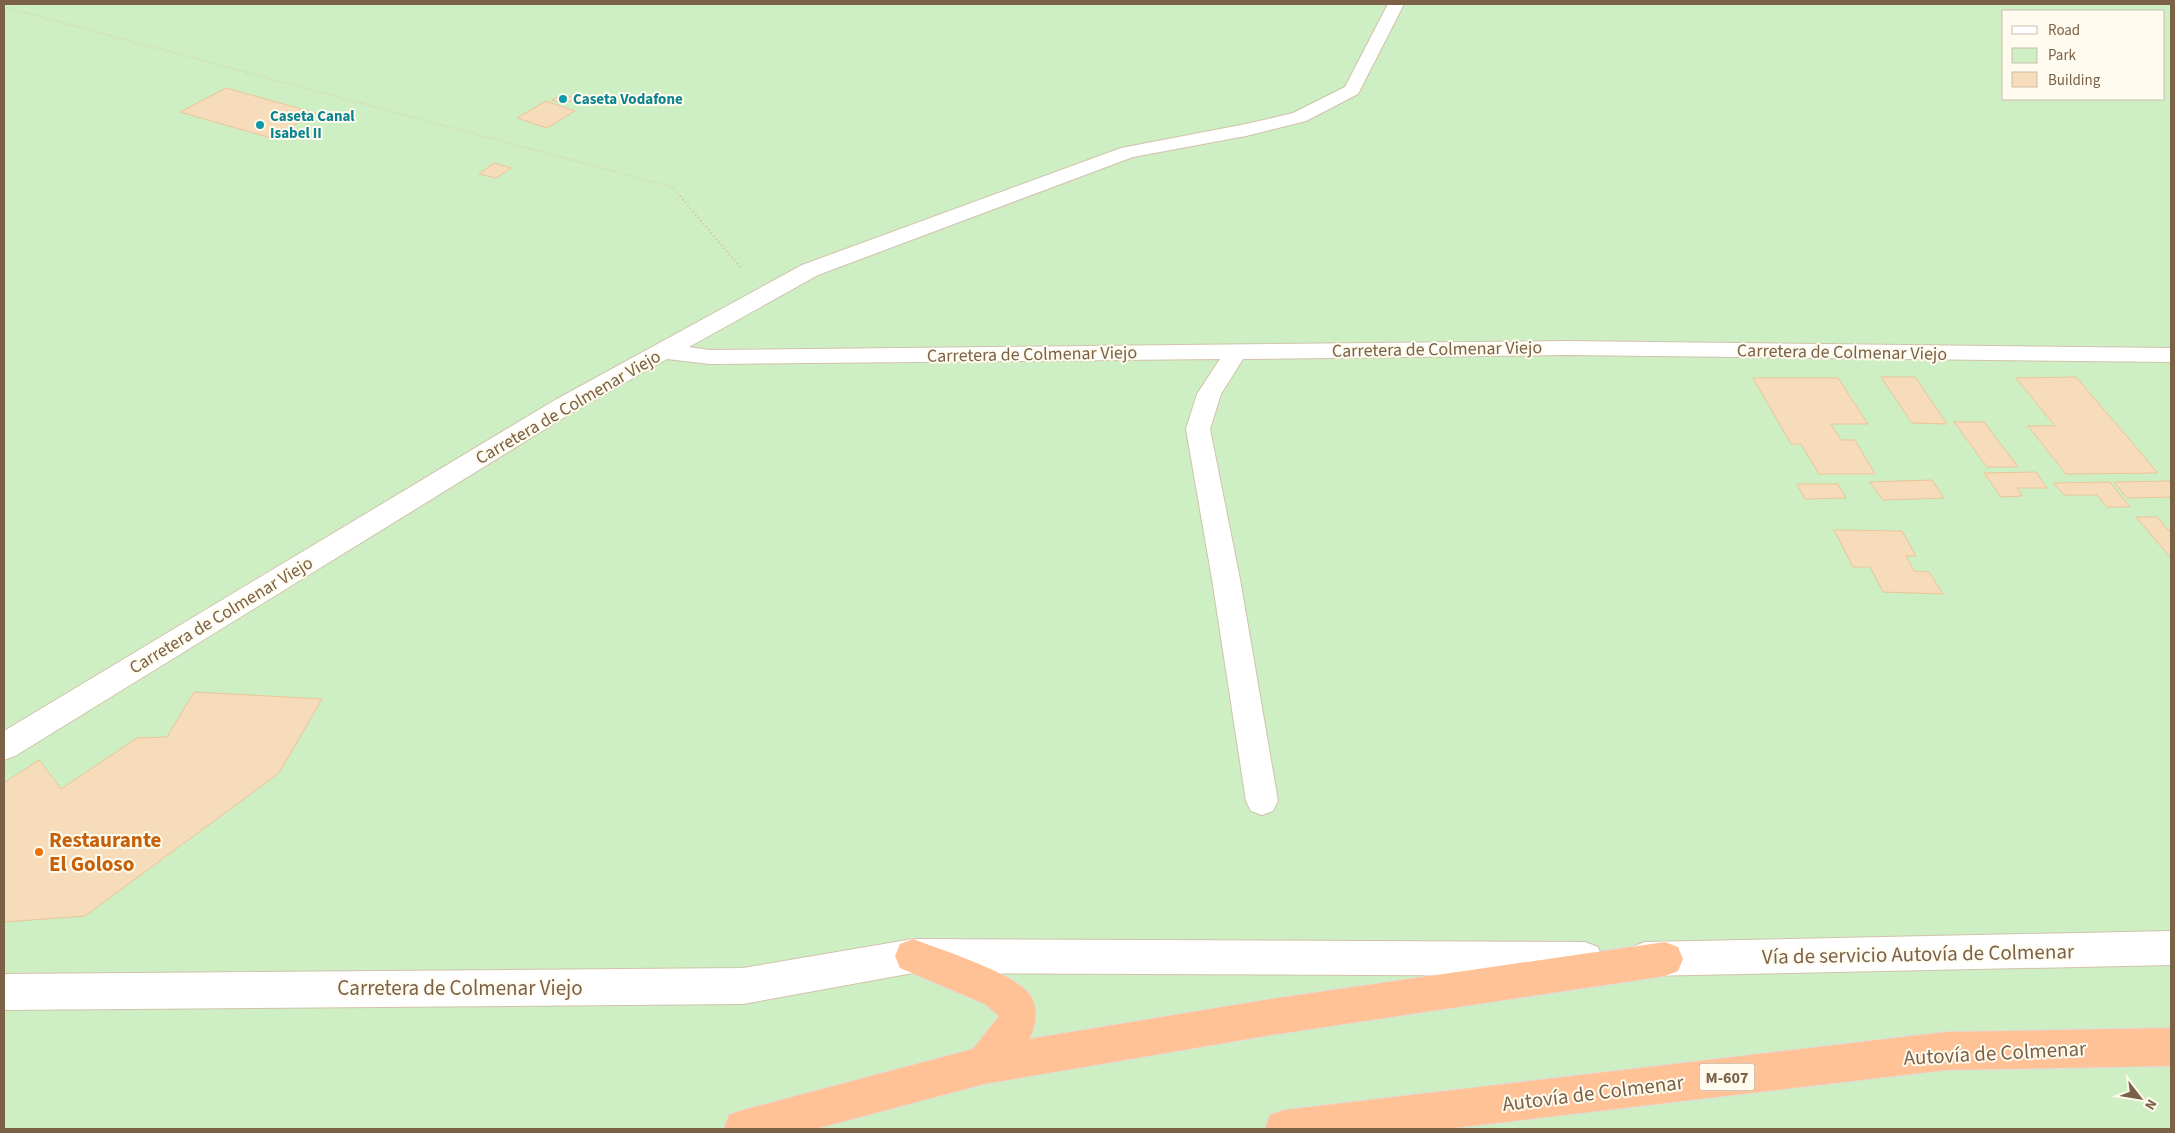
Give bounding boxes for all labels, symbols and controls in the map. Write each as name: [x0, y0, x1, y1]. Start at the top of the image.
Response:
legend: [2002, 10, 2165, 100]
text: Road: [2048, 20, 2080, 41]
text: Park: [2048, 45, 2077, 66]
text: Building: [2048, 70, 2101, 91]
place label: Caseta Vodafone: [573, 89, 683, 110]
marker: Caseta Vodafone: [557, 93, 569, 105]
place label: Caseta Canal Isabel II: [270, 106, 355, 144]
marker: Caseta Canal Isabel II: [254, 119, 266, 131]
street label: Carretera de Colmenar Viejo: [1332, 335, 1542, 364]
street label: Carretera de Colmenar Viejo: [1737, 338, 1947, 367]
street label: Carretera de Colmenar Viejo: [927, 340, 1137, 369]
street label: Carretera de Colmenar Viejo: [471, 344, 666, 471]
street label: Carretera de Colmenar Viejo: [125, 551, 318, 680]
place label: Restaurante El Goloso: [49, 825, 162, 879]
marker: Restaurante El Goloso: [33, 846, 45, 858]
street label: Vía de servicio Autovía de Colmenar: [1762, 936, 2075, 972]
street label: Carretera de Colmenar Viejo: [337, 973, 583, 1003]
street label: Autovía de Colmenar: [1903, 1033, 2088, 1073]
road number: M-607: [1700, 1064, 1754, 1090]
street label: Autovía de Colmenar: [1500, 1067, 1686, 1119]
north arrow: [2115, 1073, 2165, 1123]
text: N: [2139, 1095, 2161, 1113]

